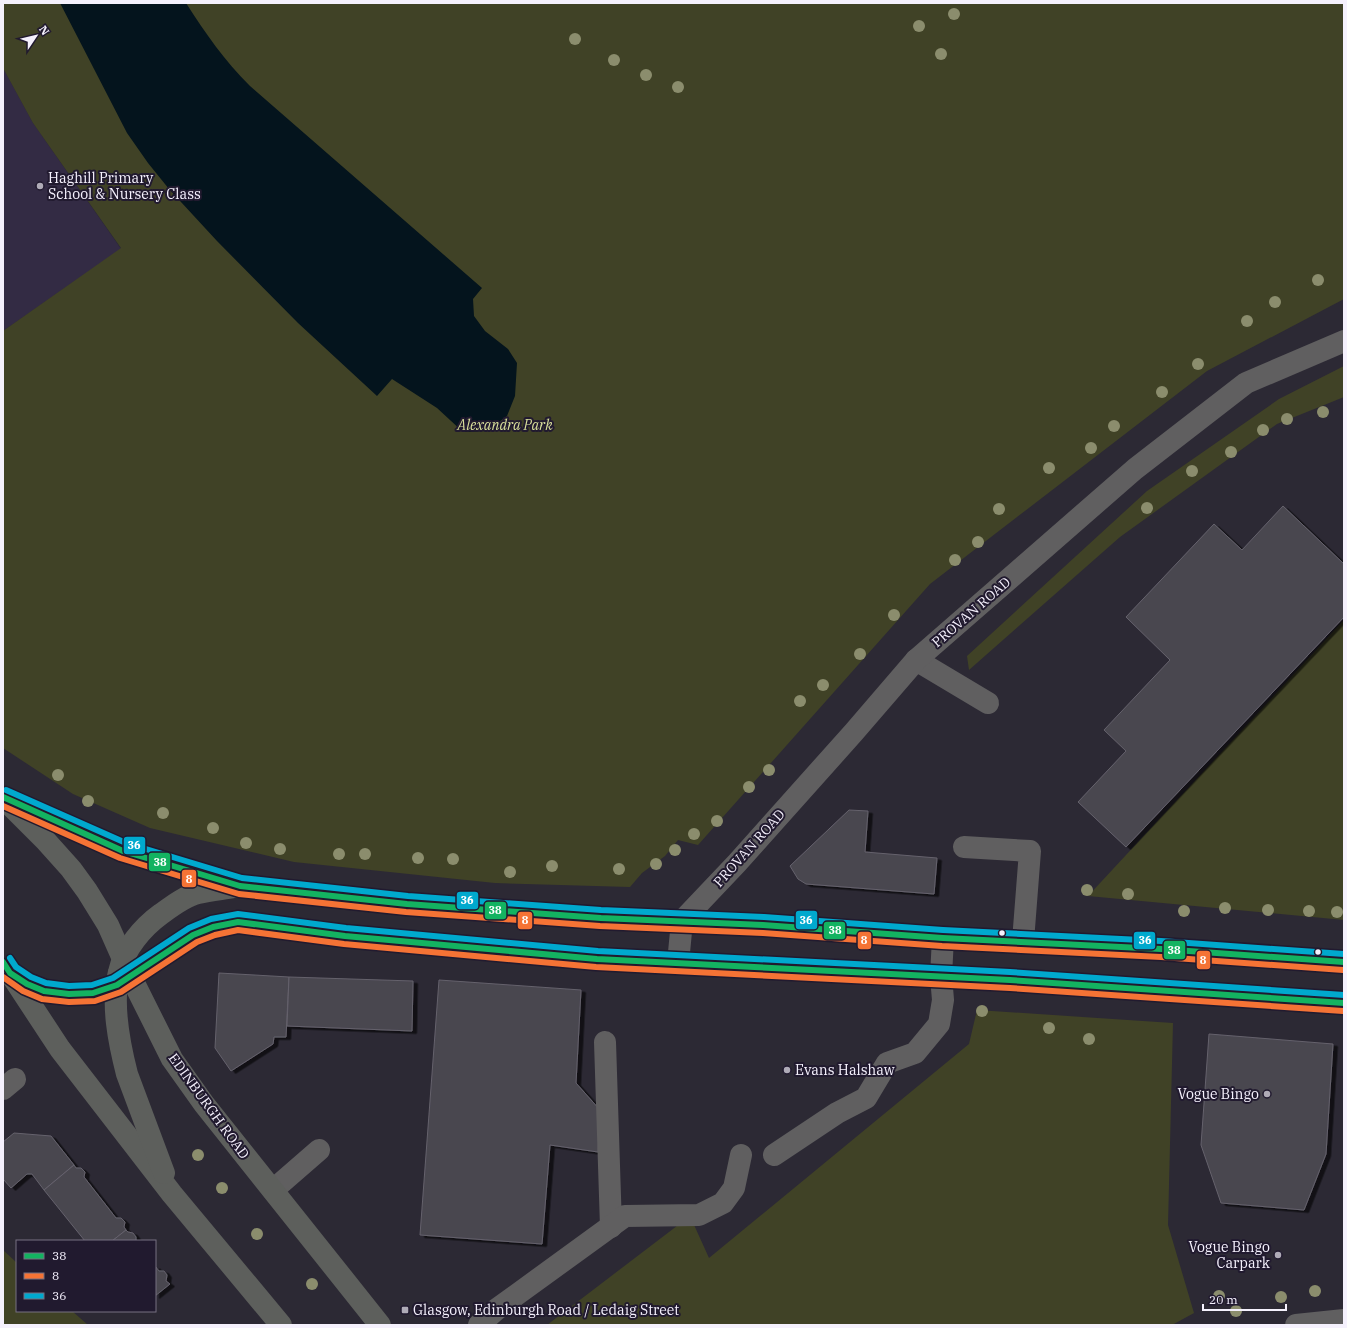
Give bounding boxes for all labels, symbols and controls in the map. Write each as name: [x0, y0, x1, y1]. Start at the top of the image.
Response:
north arrow: [16, 16, 56, 56]
text: N: [36, 23, 53, 38]
place label: Haghill Primary School & Nursery Class: [48, 169, 201, 203]
marker: Haghill Primary School & Nursery Class: [35, 181, 45, 191]
park label: Alexandra Park: [456, 416, 553, 434]
street label: PROVAN ROAD: [928, 573, 1014, 651]
street label: PROVAN ROAD: [709, 805, 789, 891]
line badge: 36: [123, 836, 146, 855]
text: 36: [127, 838, 141, 852]
line badge: 38: [148, 852, 171, 872]
text: 38: [153, 855, 167, 869]
line badge: 8: [181, 869, 197, 888]
text: 8: [186, 872, 193, 886]
line badge: 36: [456, 891, 479, 910]
text: 36: [460, 893, 474, 907]
line badge: 38: [484, 901, 507, 920]
text: 38: [488, 903, 502, 917]
line badge: 36: [795, 910, 818, 930]
line badge: 8: [517, 911, 533, 930]
text: 8: [522, 913, 529, 927]
text: 36: [799, 913, 813, 927]
line badge: 38: [823, 921, 846, 940]
text: 38: [828, 923, 842, 937]
unlabelled marker: [997, 928, 1007, 938]
line badge: 8: [857, 931, 872, 950]
line badge: 36: [1133, 931, 1156, 950]
text: 8: [861, 933, 868, 947]
text: 36: [1138, 933, 1152, 947]
line badge: 38: [1163, 940, 1186, 960]
text: 38: [1167, 943, 1181, 957]
unlabelled marker: [1313, 947, 1323, 957]
line badge: 8: [1196, 950, 1211, 970]
text: 8: [1200, 953, 1207, 967]
street label: EDINBURGH ROAD: [165, 1050, 253, 1162]
place label: Evans Halshaw: [795, 1061, 895, 1079]
marker: Evans Halshaw: [782, 1065, 792, 1075]
place label: Vogue Bingo: [1177, 1085, 1259, 1103]
marker: Vogue Bingo: [1262, 1089, 1272, 1099]
place label: Vogue Bingo Carpark: [1188, 1238, 1271, 1272]
legend: [16, 1240, 156, 1312]
text: 38: [52, 1248, 66, 1263]
marker: Vogue Bingo Carpark: [1273, 1250, 1283, 1260]
text: 8: [52, 1268, 59, 1283]
scale bar: [1203, 1286, 1286, 1312]
text: 36: [52, 1288, 66, 1303]
text: 20 m: [1209, 1292, 1238, 1307]
place label: Glasgow, Edinburgh Road / Ledaig Street: [413, 1301, 679, 1319]
marker: Glasgow, Edinburgh Road / Ledaig Street: [400, 1305, 410, 1315]

